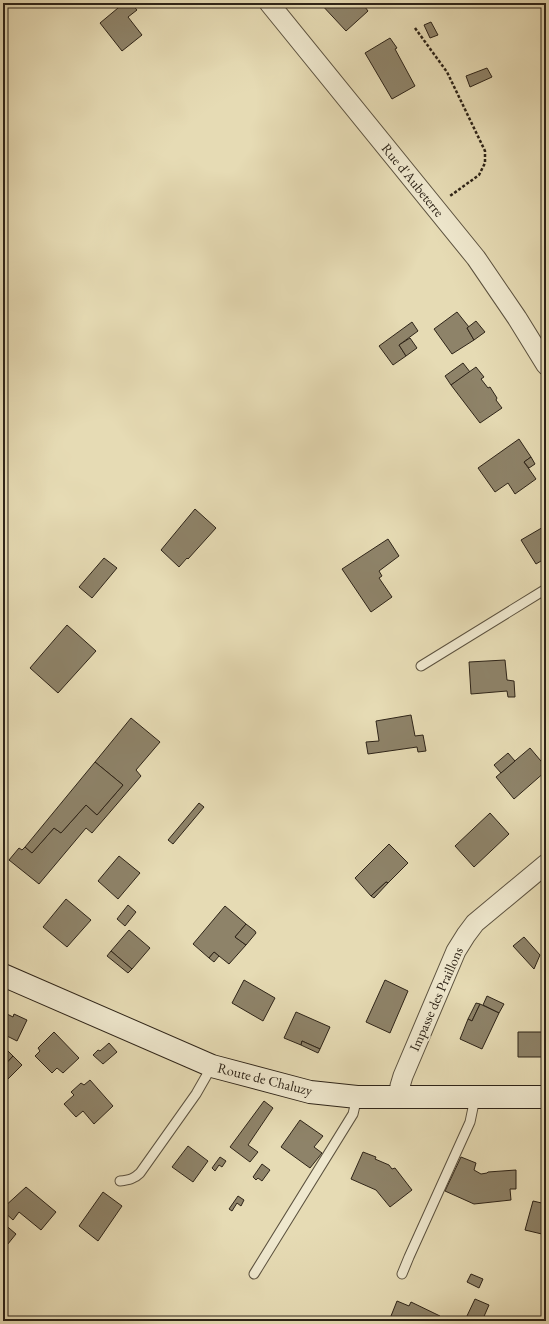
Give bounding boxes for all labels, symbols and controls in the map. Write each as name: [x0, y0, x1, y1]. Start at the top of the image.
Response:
street label: Rue d'Aubeterre: [378, 139, 449, 221]
street label: Impasse des Praillons: [405, 944, 467, 1054]
street label: Route de Chaluzy: [216, 1059, 315, 1100]

